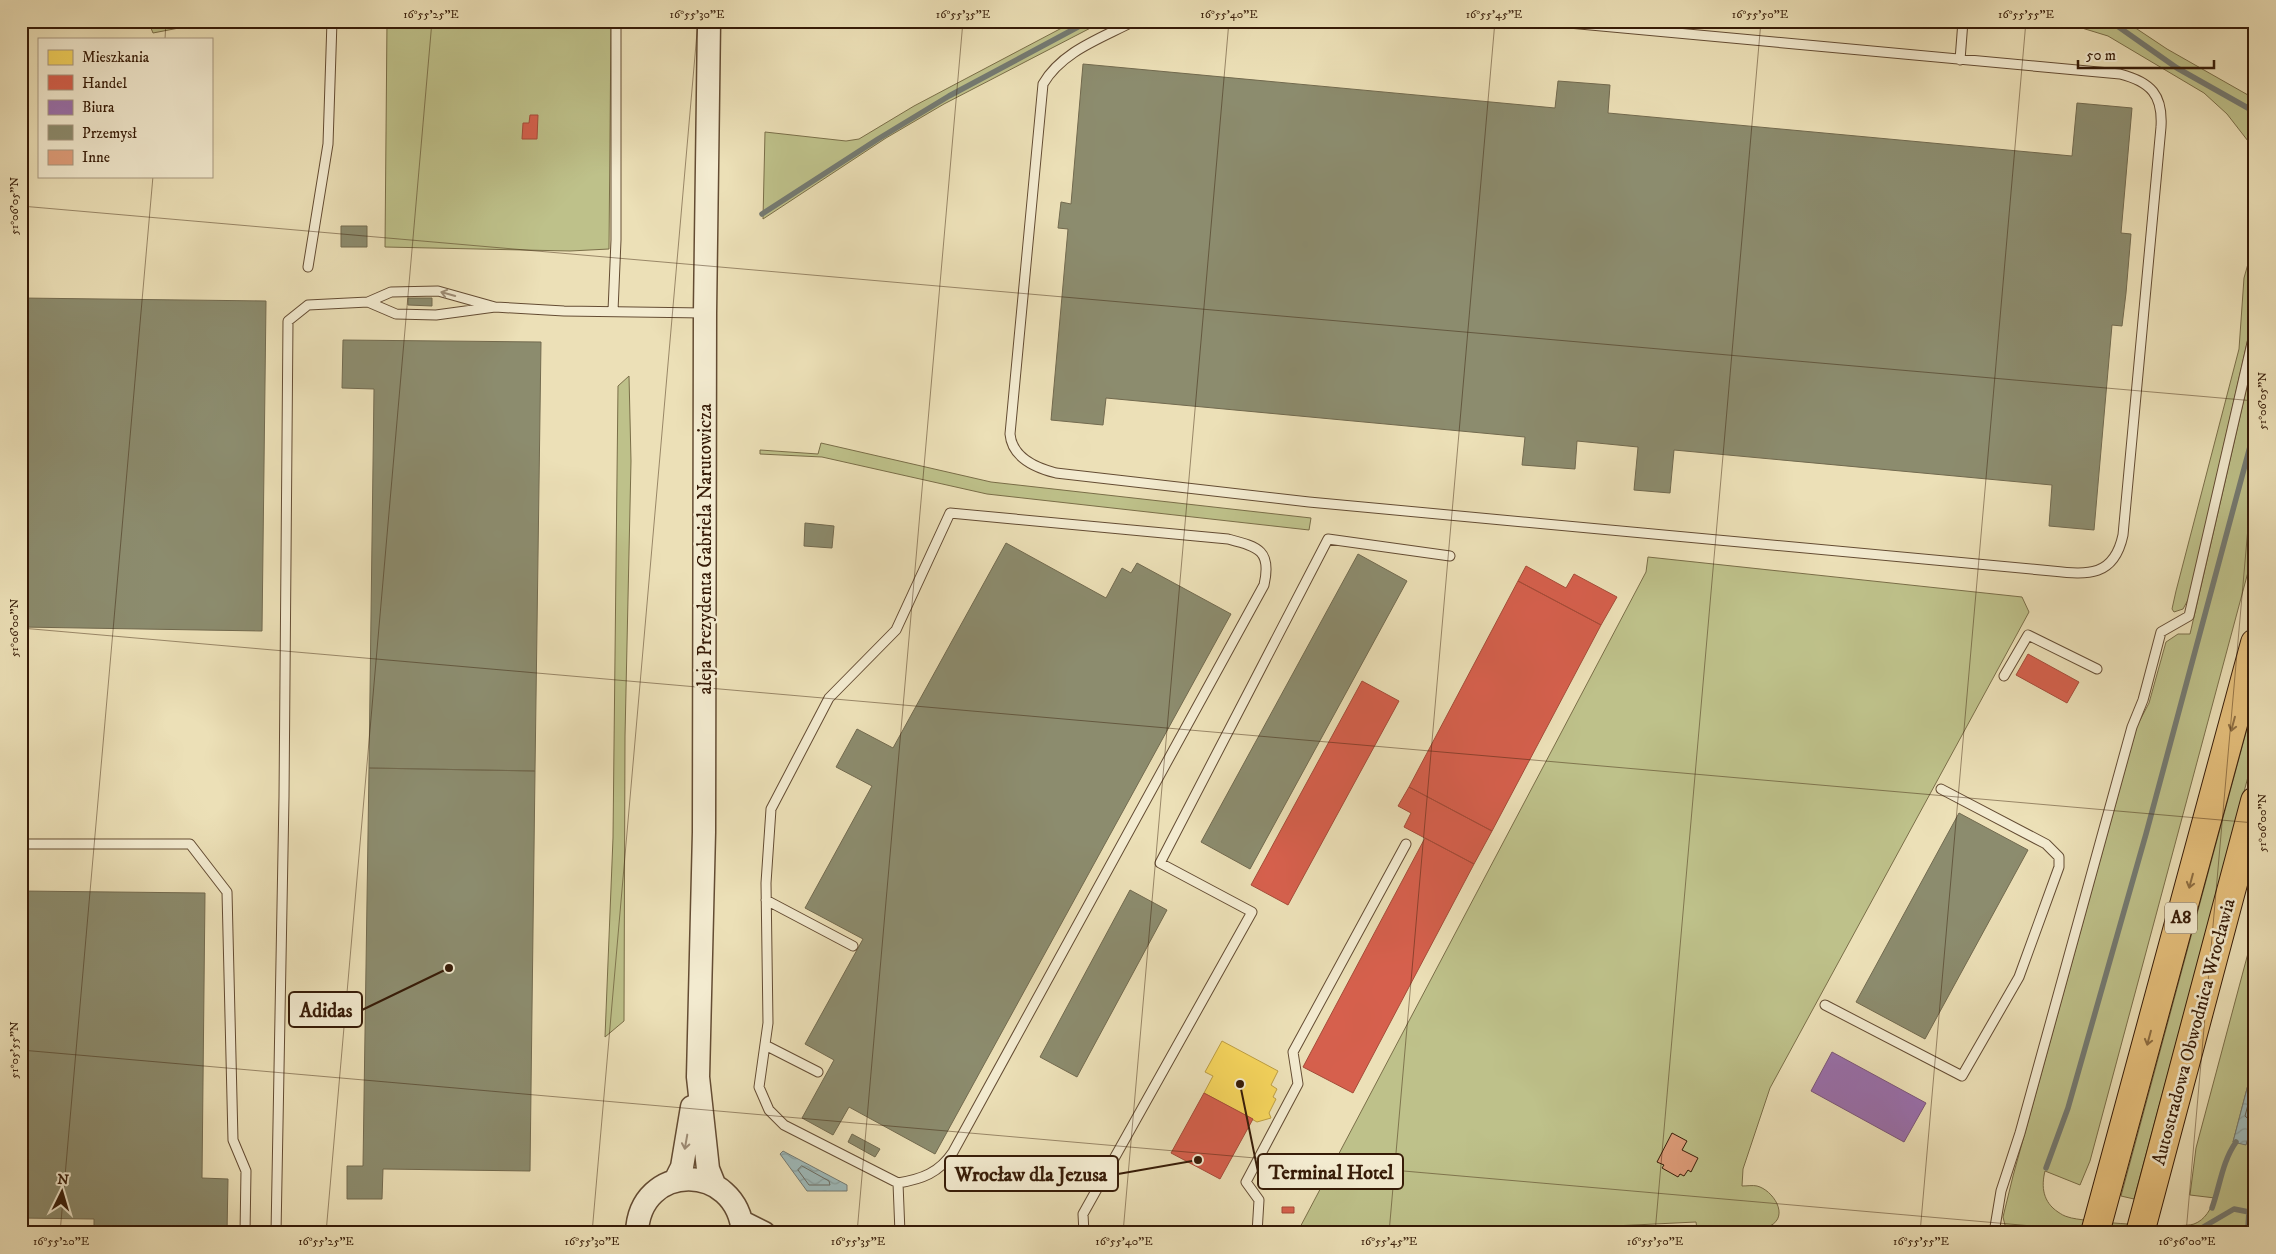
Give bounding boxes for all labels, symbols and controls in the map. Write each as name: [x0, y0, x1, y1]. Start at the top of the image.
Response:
text: 16°55'25"E: [403, 7, 459, 22]
text: 16°55'30"E: [670, 7, 725, 22]
text: 16°55'35"E: [936, 7, 991, 22]
text: 16°55'40"E: [1200, 7, 1258, 22]
text: 16°55'45"E: [1466, 7, 1523, 22]
text: 16°55'50"E: [1732, 7, 1789, 22]
text: 16°55'55"E: [1998, 7, 2054, 22]
legend: [38, 38, 212, 178]
scale bar: [2078, 38, 2215, 70]
text: 50 m: [2086, 46, 2116, 65]
text: Mieszkania: [82, 48, 150, 67]
text: Handel: [82, 74, 127, 93]
text: Biura: [82, 98, 115, 117]
text: Przemysł: [82, 124, 137, 143]
text: Inne: [82, 148, 110, 167]
text: 51°06'05"N: [7, 177, 22, 235]
one-way arrow: [441, 288, 457, 298]
text: 51°06'05"N: [2255, 372, 2270, 430]
street label: aleja Prezydenta Gabriela Narutowicza: [694, 404, 717, 694]
text: 51°06'00"N: [7, 599, 22, 657]
one-way arrow: [2228, 715, 2237, 731]
text: 51°06'00"N: [2255, 794, 2270, 852]
one-way arrow: [2186, 872, 2196, 888]
street label: Autostradowa Obwodnica Wrocławia: [2147, 896, 2241, 1168]
road number: A8: [2165, 902, 2197, 934]
callout: Adidas: [289, 992, 362, 1027]
text: Adidas: [298, 999, 353, 1024]
text: 51°05'55"N: [7, 1021, 22, 1079]
one-way arrow: [2144, 1029, 2153, 1045]
one-way arrow: [681, 1133, 691, 1149]
callout: Terminal Hotel: [1258, 1154, 1403, 1189]
callout: Wrocław dla Jezusa: [945, 1156, 1118, 1191]
text: Terminal Hotel: [1267, 1161, 1395, 1186]
text: Wrocław dla Jezusa: [954, 1163, 1108, 1188]
north arrow: [38, 1166, 88, 1216]
text: N: [57, 1171, 70, 1190]
text: 16°55'20"E: [33, 1234, 90, 1249]
text: 16°55'25"E: [298, 1234, 354, 1249]
text: 16°55'30"E: [565, 1234, 620, 1249]
text: 16°55'35"E: [831, 1234, 886, 1249]
text: 16°55'40"E: [1095, 1234, 1153, 1249]
text: 16°55'45"E: [1361, 1234, 1418, 1249]
text: 16°55'50"E: [1627, 1234, 1684, 1249]
text: 16°55'55"E: [1893, 1234, 1949, 1249]
text: 16°56'00"E: [2158, 1234, 2216, 1249]

